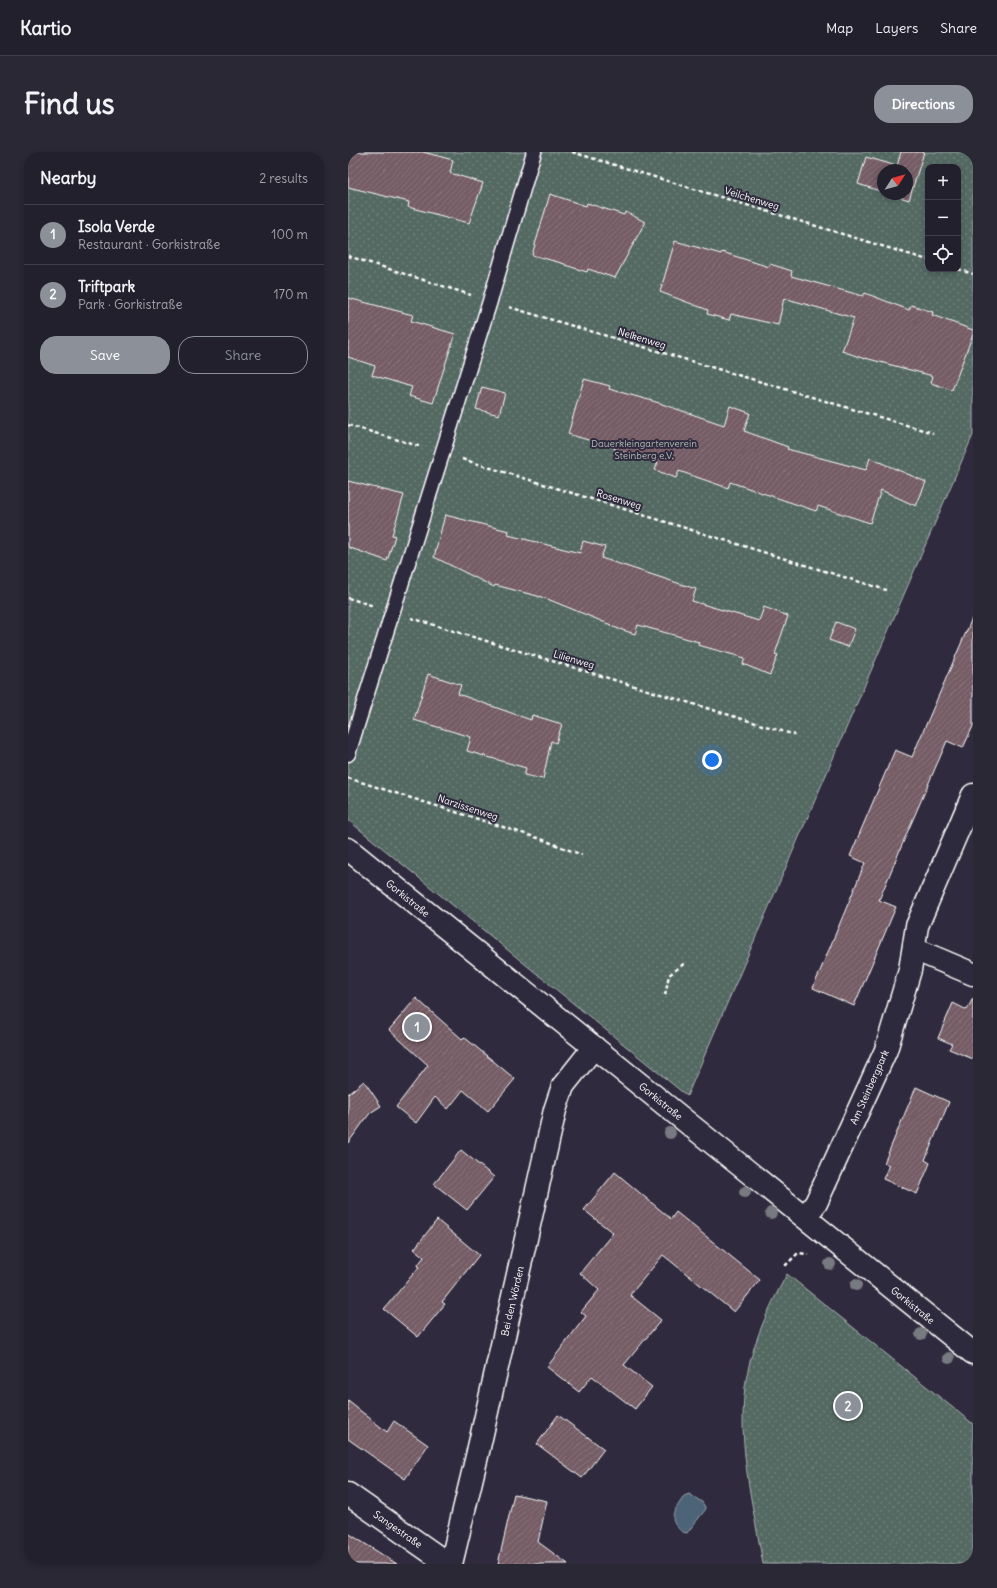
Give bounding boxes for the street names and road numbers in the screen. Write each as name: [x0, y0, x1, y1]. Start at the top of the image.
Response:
street label: Veilchenweg: [723, 184, 781, 213]
street label: Nelkenweg: [616, 325, 667, 352]
street label: Rosenweg: [595, 486, 643, 512]
street label: Lilienweg: [552, 647, 596, 672]
street label: Narzissenweg: [436, 792, 500, 823]
street label: Gorkistraße: [383, 877, 432, 920]
street label: Am Steinbergpark: [847, 1048, 892, 1127]
street label: Gorkistraße: [636, 1080, 685, 1123]
street label: Bei den Wörden: [498, 1265, 527, 1337]
street label: Gorkistraße: [888, 1284, 937, 1327]
street label: Sangestraße: [371, 1508, 425, 1551]

